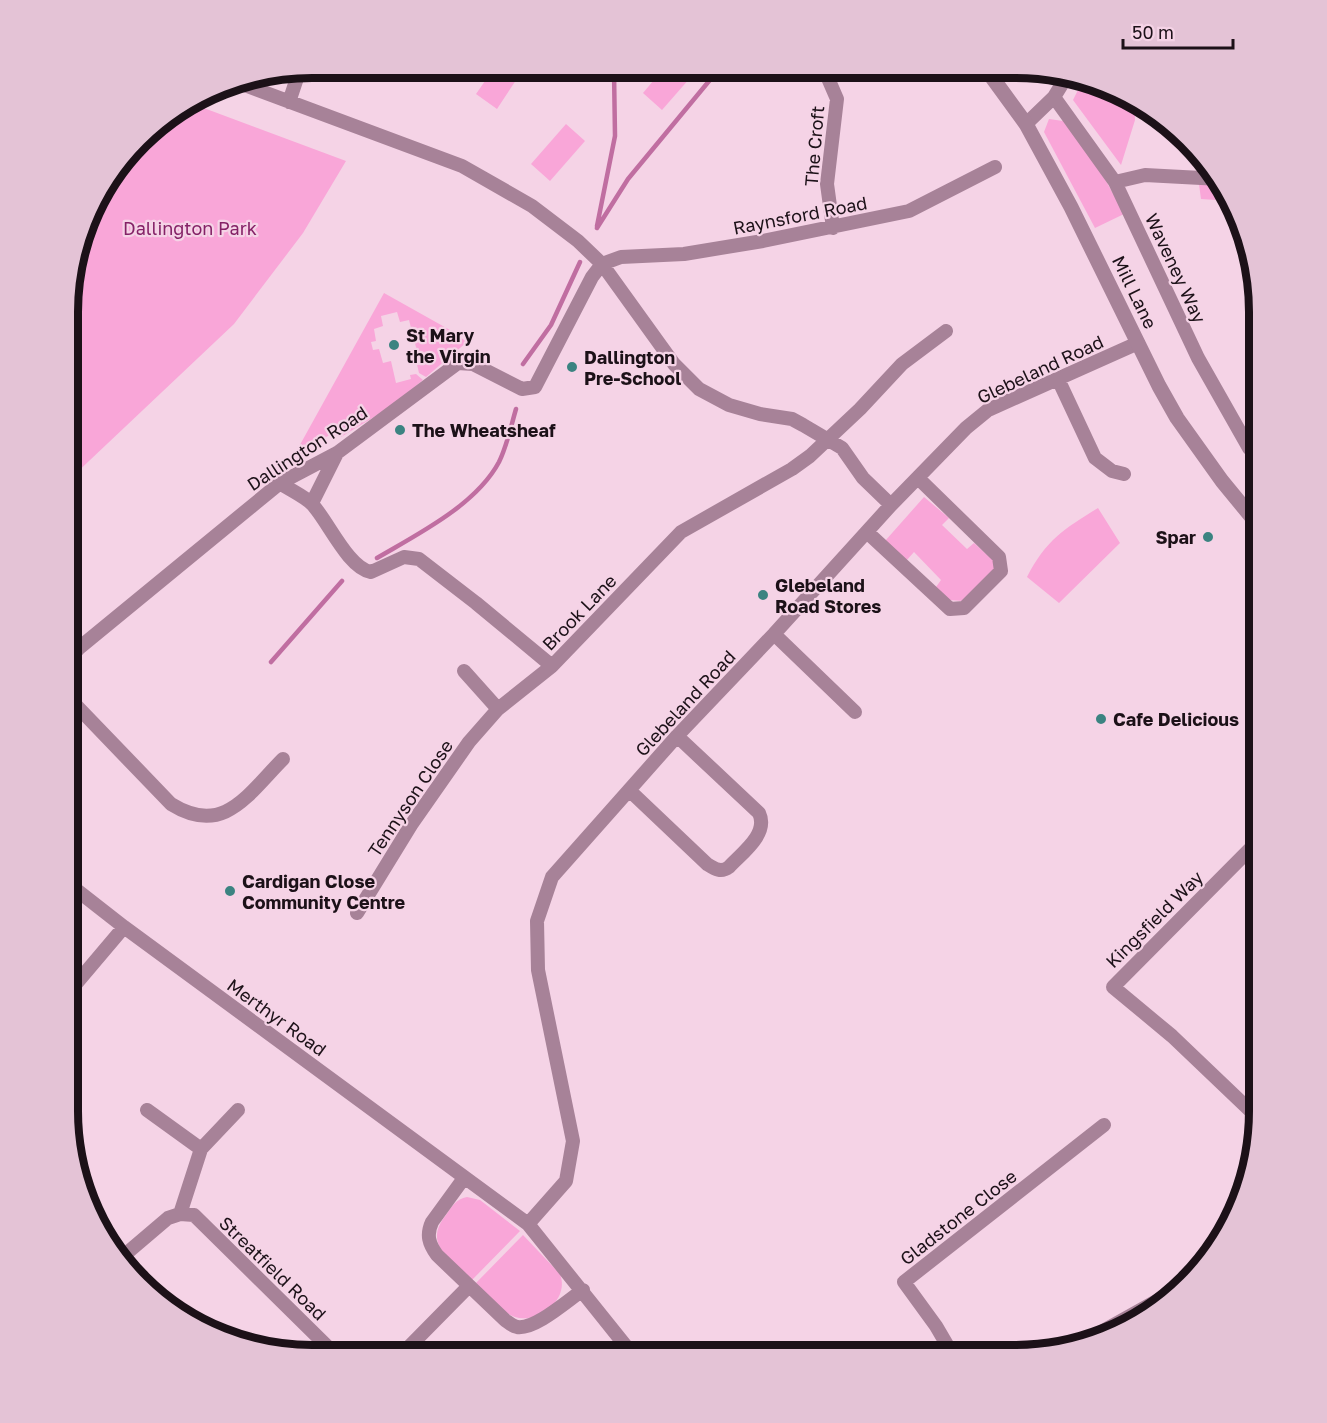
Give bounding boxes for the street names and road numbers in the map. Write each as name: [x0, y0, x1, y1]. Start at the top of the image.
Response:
street label: The Croft: [800, 105, 828, 187]
street label: Raynsford Road: [731, 191, 869, 239]
street label: Waveney Way: [1141, 210, 1211, 326]
street label: Mill Lane: [1108, 252, 1162, 332]
street label: Glebeland Road: [973, 330, 1107, 408]
street label: Dallington Road: [243, 401, 371, 495]
street label: Brook Lane: [537, 569, 621, 655]
street label: Glebeland Road: [630, 645, 740, 761]
street label: Tennyson Close: [363, 735, 457, 861]
street label: Kingsfield Way: [1101, 866, 1207, 972]
street label: Merthyr Road: [223, 974, 331, 1060]
street label: Gladstone Close: [895, 1165, 1021, 1269]
street label: Streatfield Road: [215, 1211, 331, 1325]

